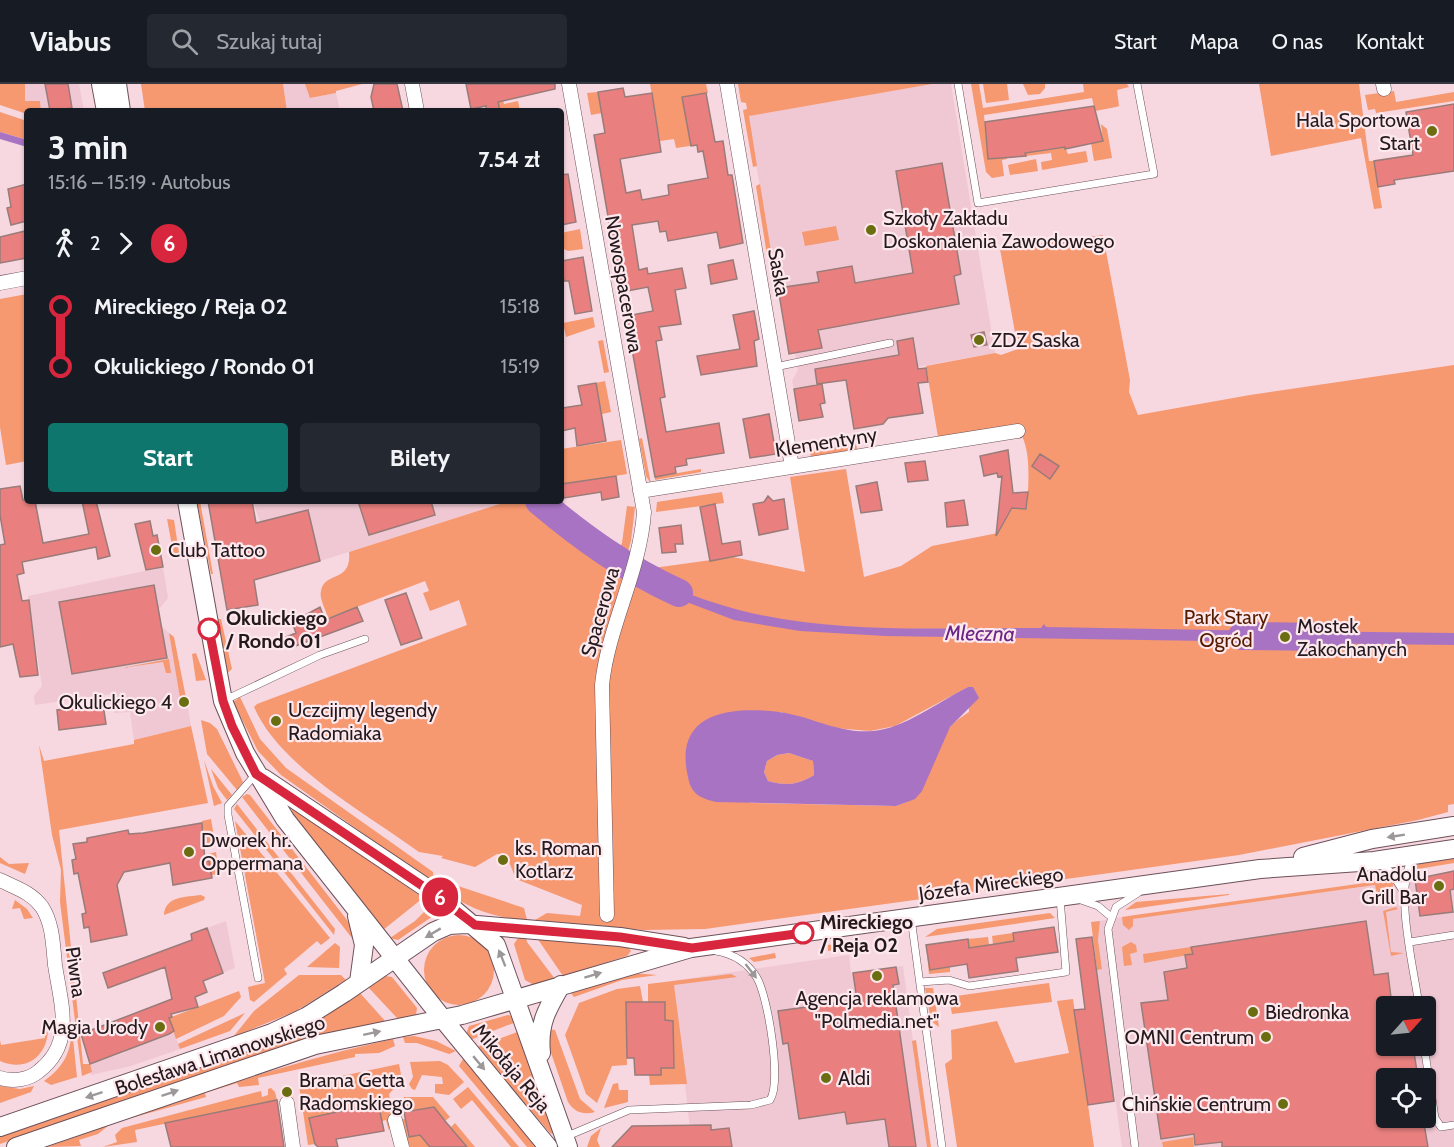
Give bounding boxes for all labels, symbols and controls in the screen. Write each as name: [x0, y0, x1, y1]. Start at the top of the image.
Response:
search box: [147, 14, 567, 68]
text: Viabus: [30, 24, 111, 58]
icon: search: [168, 25, 201, 58]
text: Szukaj tutaj: [216, 28, 322, 55]
text: Start: [1114, 29, 1157, 54]
text: Mapa: [1190, 29, 1239, 54]
text: O nas: [1272, 29, 1323, 54]
text: Kontakt: [1356, 29, 1424, 54]
place label: Hala Sportowa Start: [1296, 108, 1420, 155]
marker: Hala Sportowa Start: [1425, 124, 1439, 138]
text: 3 min: [48, 127, 128, 167]
text: 7.54 zł: [478, 146, 540, 173]
text: 15:16 – 15:19 · Autobus: [48, 170, 230, 194]
place label: Szkoły Zakładu Doskonalenia Zawodowego: [883, 206, 1115, 253]
street label: Nowospacerowa: [600, 213, 648, 355]
marker: Szkoły Zakładu Doskonalenia Zawodowego: [864, 223, 878, 237]
icon: walk: [48, 227, 81, 260]
icon: forward: [109, 227, 142, 260]
text: 2: [90, 231, 100, 255]
text: 6: [163, 231, 175, 256]
street label: Saska: [763, 246, 795, 298]
text: Mireckiego / Reja 02: [94, 293, 287, 320]
text: 15:18: [500, 294, 540, 318]
place label: ZDZ Saska: [991, 328, 1080, 352]
marker: ZDZ Saska: [972, 333, 986, 347]
text: Okulickiego / Rondo 01: [94, 353, 315, 380]
text: 15:19: [501, 354, 540, 378]
street label: Klementyny: [773, 422, 879, 462]
button: Start: [48, 423, 288, 492]
button: Bilety: [300, 423, 540, 492]
place label: Club Tattoo: [168, 538, 265, 562]
marker: Club Tattoo: [149, 543, 163, 557]
street label: Spacerowa: [576, 564, 624, 660]
park label: Park Stary Ogród: [1184, 605, 1268, 652]
place label: Okulickiego / Rondo 01: [225, 606, 327, 653]
place label: Mostek Zakochanych: [1297, 614, 1407, 661]
marker: Okulickiego / Rondo 01: [198, 618, 220, 640]
water label: Mleczna: [944, 620, 1015, 646]
marker: Mostek Zakochanych: [1278, 630, 1292, 644]
place label: Okulickiego 4: [59, 690, 172, 714]
marker: Okulickiego 4: [177, 695, 191, 709]
place label: Uczcijmy legendy Radomiaka: [288, 698, 437, 745]
marker: Uczcijmy legendy Radomiaka: [269, 714, 283, 728]
place label: Dworek hr. Oppermana: [201, 828, 303, 875]
one-way arrow: [1386, 831, 1405, 840]
place label: ks. Roman Kotlarz: [515, 836, 602, 883]
marker: Dworek hr. Oppermana: [182, 845, 196, 859]
marker: ks. Roman Kotlarz: [496, 853, 510, 867]
street label: Józefa Mireckiego: [916, 862, 1065, 906]
place label: Anadolu Grill Bar: [1357, 862, 1428, 909]
line badge: 6: [420, 878, 460, 916]
marker: Anadolu Grill Bar: [1432, 879, 1446, 893]
text: 6: [434, 885, 446, 910]
place label: Mireckiego / Reja 02: [819, 910, 913, 957]
marker: Mireckiego / Reja 02: [792, 922, 814, 944]
one-way arrow: [424, 928, 441, 938]
street label: Piwna: [61, 945, 91, 999]
one-way arrow: [497, 949, 506, 967]
one-way arrow: [745, 963, 758, 979]
marker: Agencja reklamowa "Polmedia.net": [870, 969, 884, 983]
one-way arrow: [584, 970, 602, 979]
place label: Agencja reklamowa "Polmedia.net": [796, 986, 959, 1033]
north arrow: [1376, 996, 1436, 1056]
map controls: [1376, 996, 1436, 1128]
place label: Biedronka: [1265, 1000, 1349, 1024]
marker: Biedronka: [1246, 1005, 1260, 1019]
street label: Bolesława Limanowskiego: [112, 1010, 328, 1100]
place label: Magia Urody: [41, 1015, 148, 1039]
street label: Mikołaja Reja: [468, 1019, 556, 1117]
marker: Magia Urody: [153, 1020, 167, 1034]
place label: OMNI Centrum: [1125, 1025, 1254, 1049]
one-way arrow: [363, 1028, 382, 1037]
marker: OMNI Centrum: [1259, 1030, 1273, 1044]
one-way arrow: [472, 1055, 485, 1070]
place label: Aldi: [838, 1066, 870, 1090]
place label: Brama Getta Radomskiego: [299, 1068, 413, 1115]
button: locate: [1376, 1068, 1436, 1128]
marker: Aldi: [819, 1071, 833, 1085]
marker: Brama Getta Radomskiego: [280, 1085, 294, 1099]
one-way arrow: [161, 1088, 179, 1098]
one-way arrow: [85, 1091, 103, 1101]
place label: Chińskie Centrum: [1122, 1092, 1271, 1116]
marker: Chińskie Centrum: [1276, 1097, 1290, 1111]

